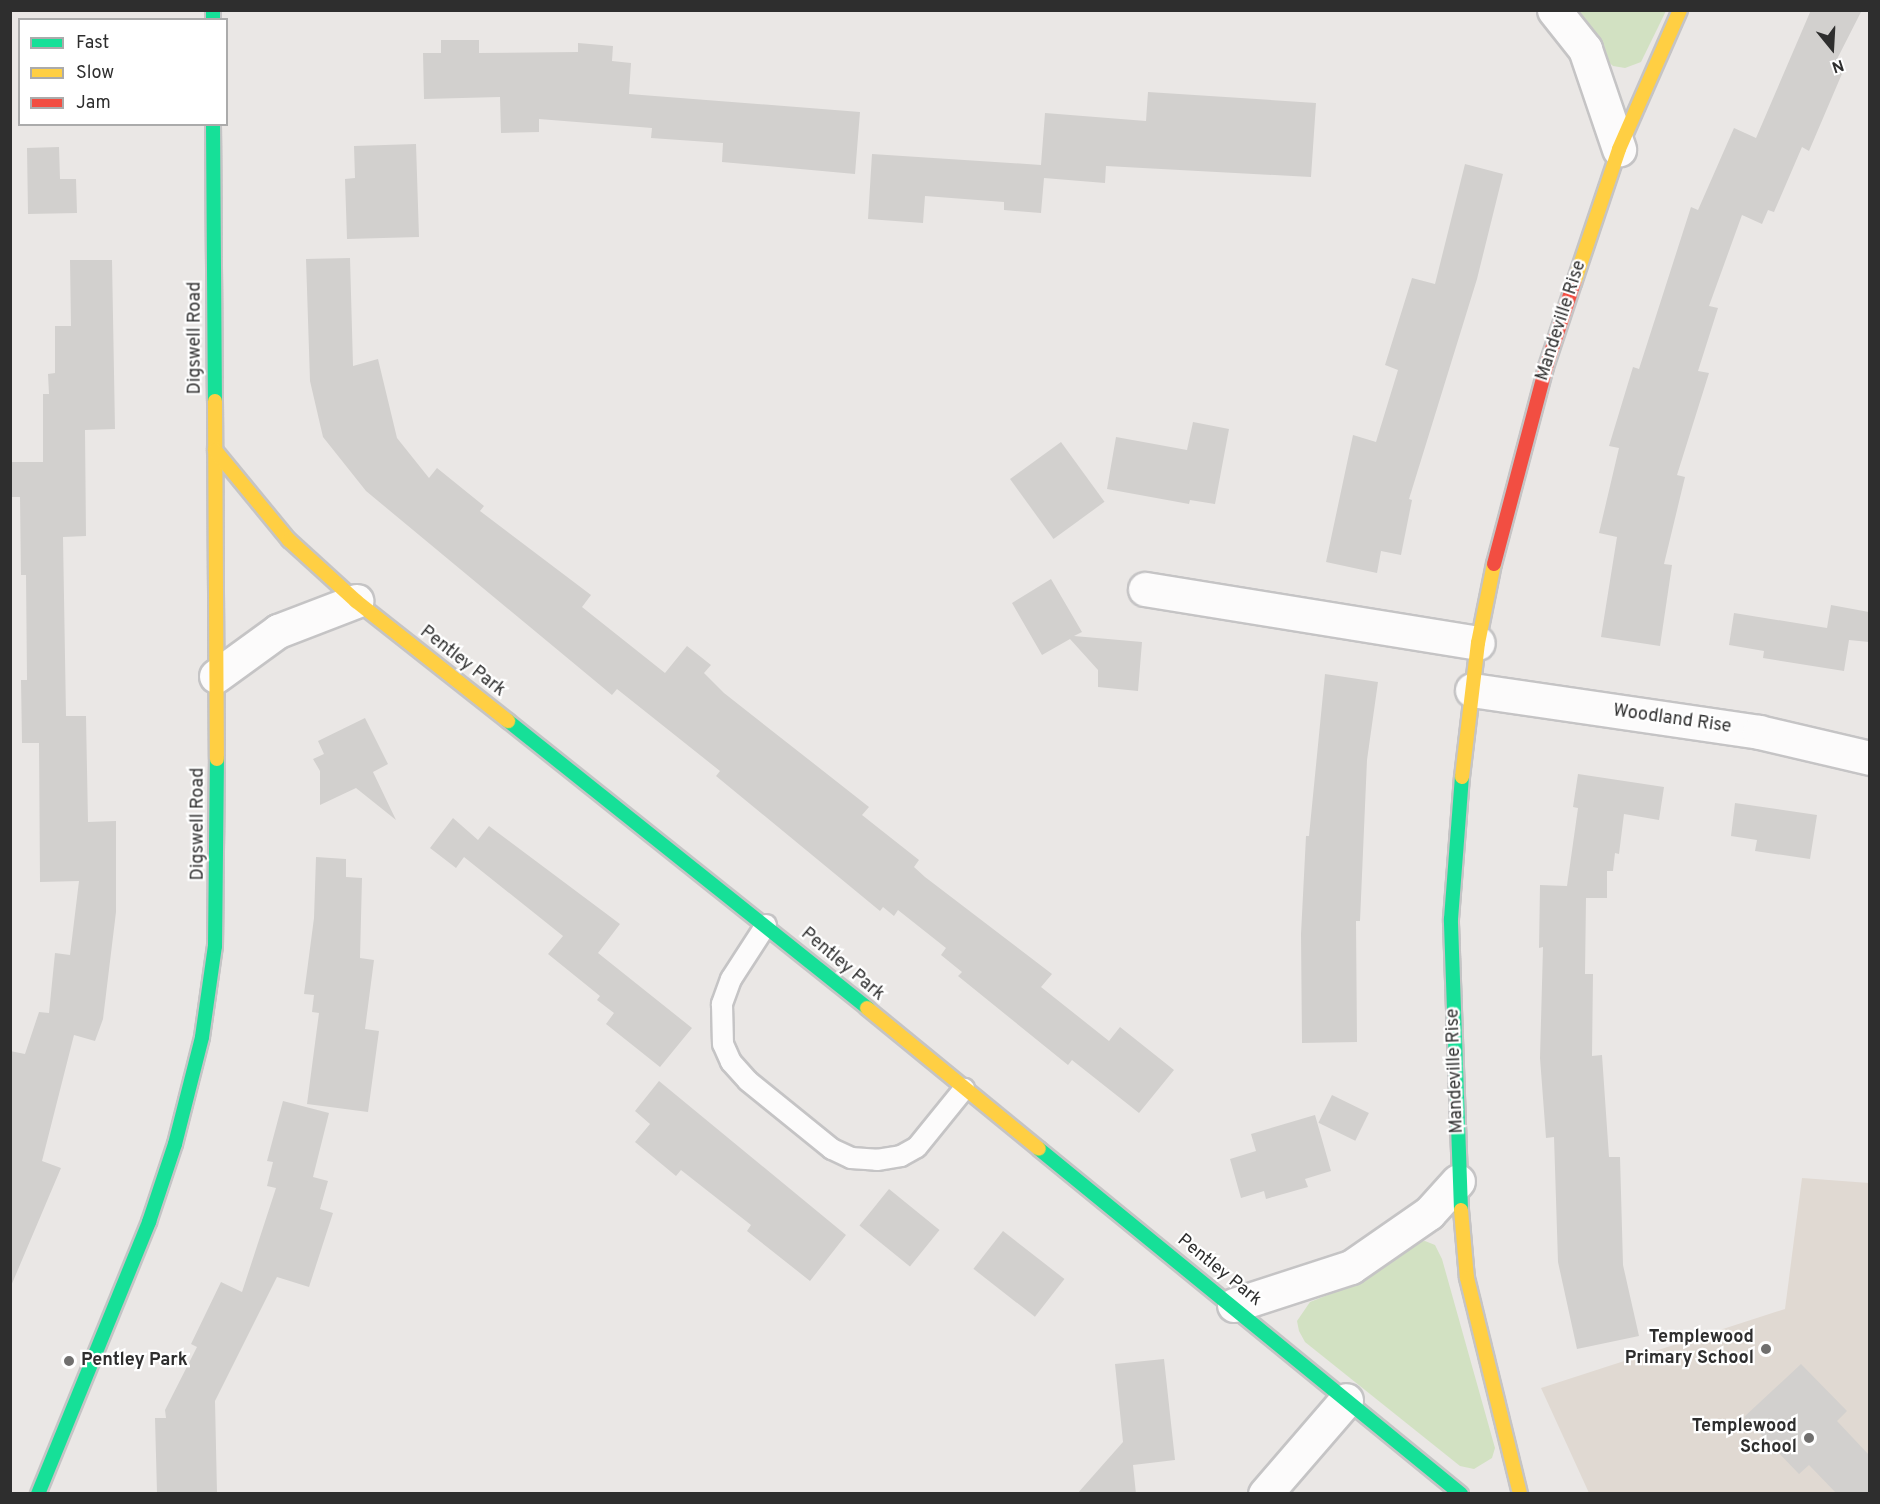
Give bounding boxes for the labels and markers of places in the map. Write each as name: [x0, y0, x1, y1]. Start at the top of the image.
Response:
place label: Templewood Primary School: [1625, 1328, 1754, 1370]
marker: Templewood Primary School: [1759, 1342, 1773, 1356]
place label: Pentley Park: [81, 1350, 188, 1372]
marker: Pentley Park: [62, 1354, 76, 1368]
place label: Templewood School: [1692, 1417, 1797, 1460]
marker: Templewood School: [1802, 1431, 1816, 1445]

